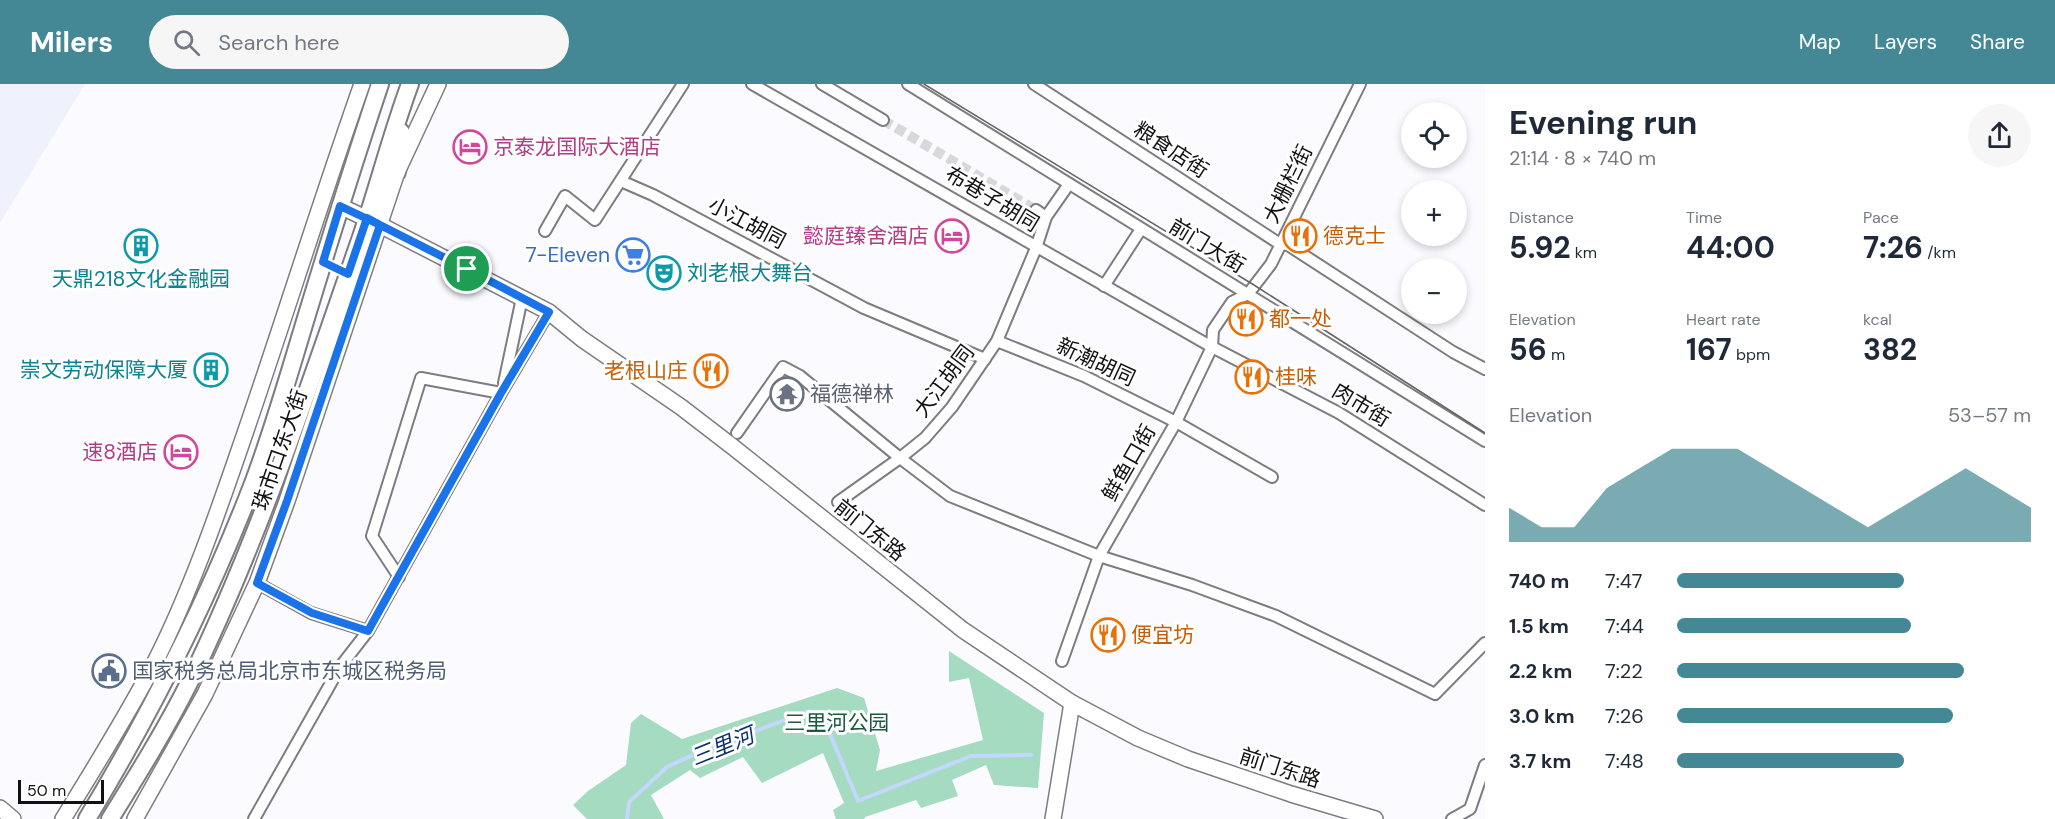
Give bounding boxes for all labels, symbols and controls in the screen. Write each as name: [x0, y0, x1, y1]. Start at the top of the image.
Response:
search box: [149, 15, 569, 69]
text: Milers: [30, 24, 113, 61]
icon: search: [170, 26, 203, 59]
text: Search here: [218, 28, 340, 57]
text: Map: [1799, 28, 1841, 56]
text: Layers: [1874, 28, 1937, 56]
text: Share: [1970, 28, 2025, 56]
text: Evening run: [1509, 101, 1697, 144]
map controls: [1401, 102, 1467, 324]
button: locate: [1401, 102, 1467, 168]
button: share: [1968, 104, 2031, 167]
street label: 粮食店街: [1128, 115, 1214, 185]
hotel icon: 京泰龙国际大酒店: [452, 129, 488, 165]
place label: 京泰龙国际大酒店: [493, 133, 661, 161]
street label: 大栅栏街: [1257, 140, 1319, 228]
text: 21:14 · 8 × 740 m: [1509, 145, 1656, 171]
street label: 布巷子胡同: [940, 160, 1044, 238]
button: +: [1401, 180, 1467, 246]
street label: 小江胡同: [703, 191, 791, 255]
text: Distance: [1509, 207, 1574, 228]
text: Time: [1686, 207, 1722, 228]
text: Pace: [1863, 207, 1899, 228]
street label: 前门大街: [1164, 212, 1250, 280]
hotel icon: 懿庭臻舍酒店: [934, 218, 970, 254]
restaurant icon: 德克士: [1282, 218, 1318, 254]
place label: 懿庭臻舍酒店: [803, 222, 929, 250]
place label: 德克士: [1323, 222, 1386, 250]
building icon: 天鼎218文化金融园: [123, 228, 159, 264]
text: 5.92: [1509, 228, 1570, 267]
text: 44:00: [1686, 228, 1775, 267]
text: 7:26: [1863, 228, 1923, 267]
supermarket icon: 7-Eleven: [615, 237, 651, 273]
place label: 7-Eleven: [526, 241, 610, 269]
text: km: [1570, 242, 1597, 263]
text: /km: [1923, 242, 1956, 263]
pin: [441, 243, 492, 294]
icon: arrive: [450, 252, 483, 285]
theatre icon: 刘老根大舞台: [646, 255, 682, 291]
button: −: [1401, 258, 1467, 324]
place label: 刘老根大舞台: [687, 259, 813, 287]
place label: 天鼎218文化金融园: [52, 265, 230, 293]
restaurant icon: 都一处: [1228, 301, 1264, 337]
place label: 都一处: [1269, 305, 1332, 333]
text: Elevation: [1509, 309, 1576, 330]
text: Heart rate: [1686, 309, 1761, 330]
text: kcal: [1863, 309, 1892, 330]
text: 56: [1509, 330, 1547, 369]
text: 167: [1686, 330, 1732, 369]
text: 382: [1863, 330, 1917, 369]
street label: 新潮胡同: [1052, 332, 1140, 392]
street label: 大江胡同: [908, 339, 980, 423]
text: m: [1547, 344, 1565, 365]
text: bpm: [1732, 344, 1770, 365]
building icon: 崇文劳动保障大厦: [193, 352, 229, 388]
restaurant icon: 老根山庄: [693, 353, 729, 389]
place label: 崇文劳动保障大厦: [20, 356, 188, 384]
place label: 老根山庄: [604, 357, 688, 385]
restaurant icon: 桂味: [1234, 359, 1270, 395]
place label: 桂味: [1275, 363, 1317, 391]
temple icon: 福德禅林: [769, 376, 805, 412]
street label: 肉市街: [1327, 377, 1395, 433]
place label: 福德禅林: [810, 380, 894, 408]
street label: 珠市口东大街: [246, 386, 314, 514]
text: Elevation: [1509, 402, 1592, 428]
text: 53–57 m: [1948, 402, 2031, 428]
street label: 鲜鱼口街: [1096, 420, 1162, 506]
hotel icon: 速8酒店: [163, 434, 199, 470]
place label: 速8酒店: [82, 438, 158, 466]
street label: 前门东路: [829, 493, 911, 567]
text: 740 m: [1509, 568, 1569, 594]
text: 7:47: [1605, 568, 1643, 594]
text: 1.5 km: [1509, 613, 1569, 639]
text: 7:44: [1605, 613, 1644, 639]
restaurant icon: 便宜坊: [1090, 617, 1126, 653]
place label: 便宜坊: [1131, 621, 1194, 649]
public building icon: 国家税务总局北京市东城区税务局: [91, 653, 127, 689]
place label: 国家税务总局北京市东城区税务局: [132, 657, 447, 685]
text: 2.2 km: [1509, 658, 1572, 684]
text: 7:22: [1605, 658, 1643, 684]
text: 3.0 km: [1509, 703, 1574, 729]
text: 7:26: [1605, 703, 1644, 729]
park label: 三里河公园: [785, 709, 890, 737]
water label: 三里河: [686, 719, 762, 772]
street label: 前门东路: [1236, 742, 1324, 794]
text: 3.7 km: [1509, 748, 1571, 774]
text: 7:48: [1605, 748, 1644, 774]
scale bar: [18, 777, 104, 804]
text: 50 m: [27, 780, 66, 801]

